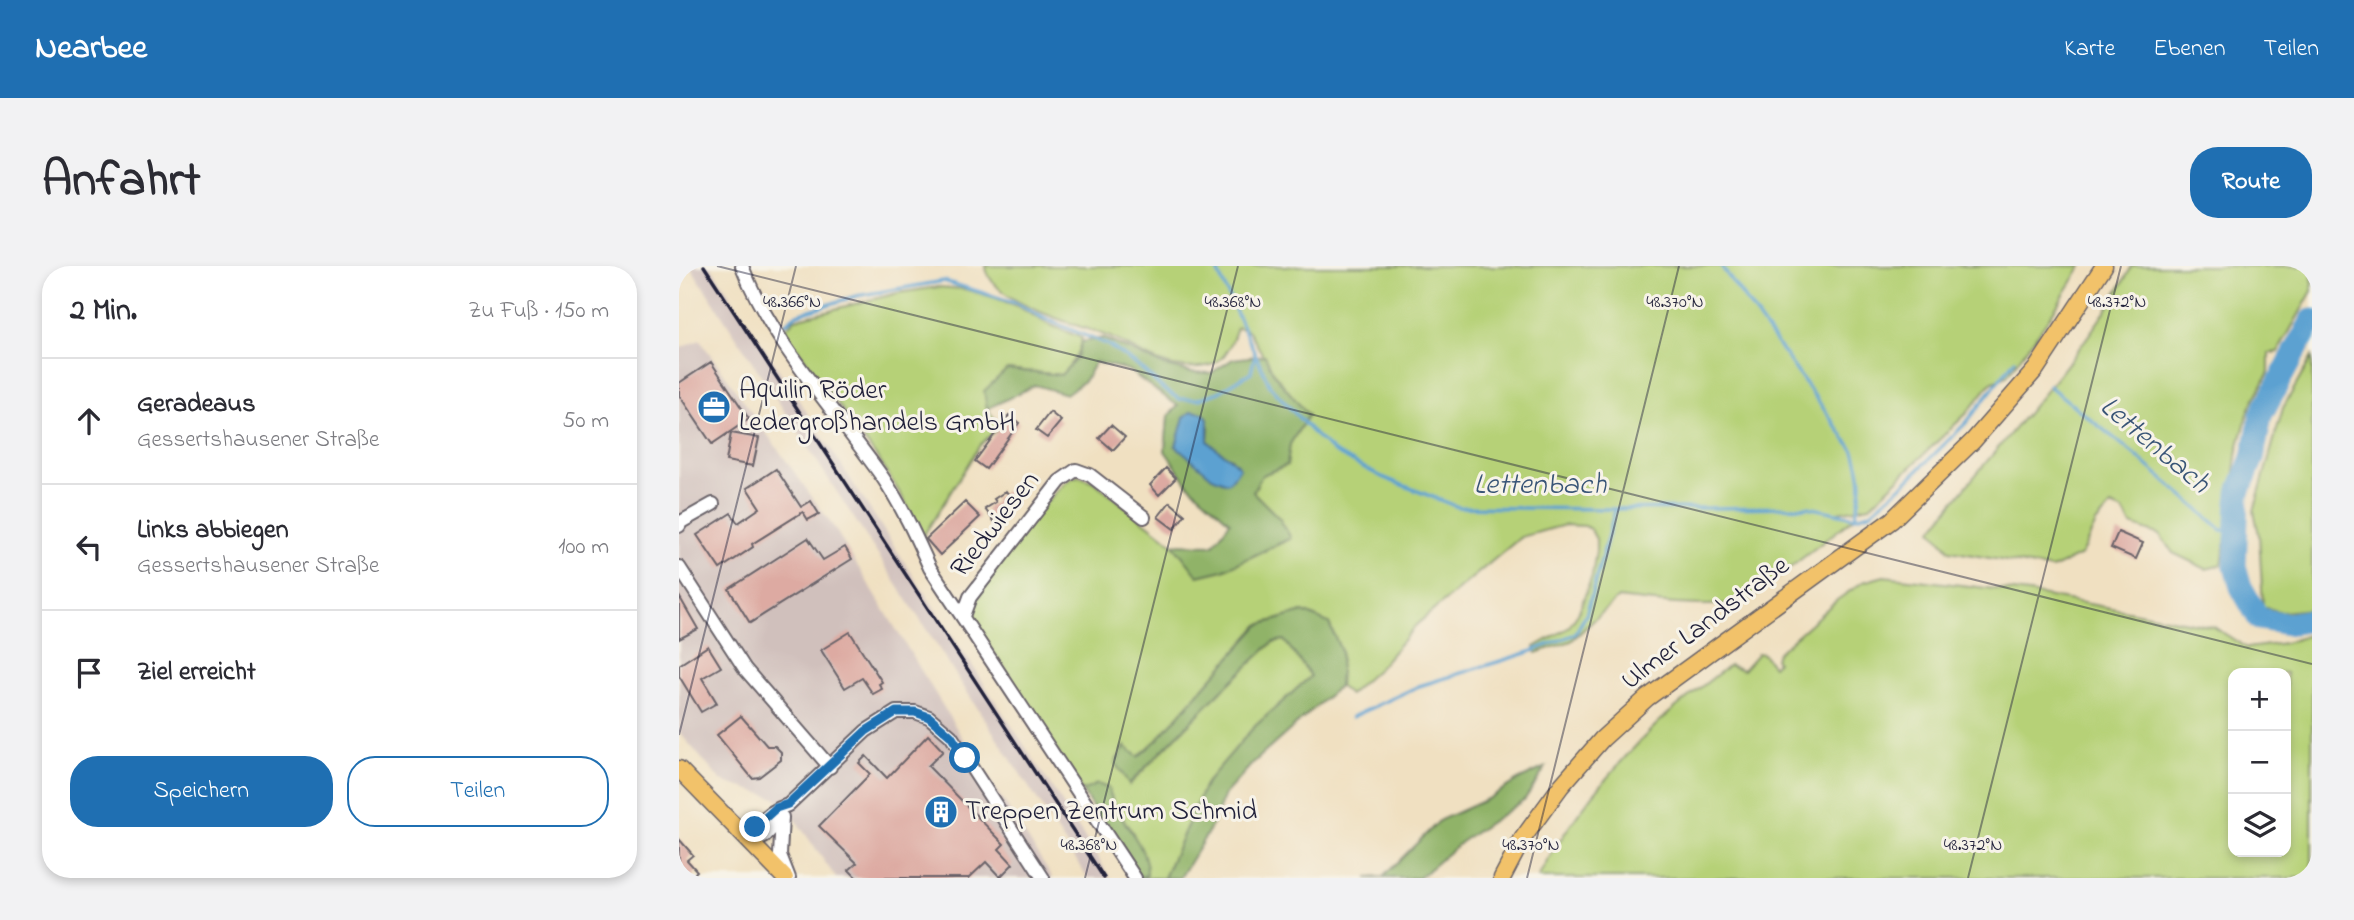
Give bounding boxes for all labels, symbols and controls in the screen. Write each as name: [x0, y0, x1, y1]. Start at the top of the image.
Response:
text: Nearbee: [35, 25, 147, 73]
text: Karte: [2064, 32, 2115, 67]
text: Ebenen: [2153, 32, 2226, 67]
text: Teilen: [2264, 32, 2319, 67]
text: Anfahrt: [42, 146, 200, 218]
button: Route: [2190, 147, 2312, 218]
text: 2 Min.: [70, 290, 137, 334]
text: 48.366°N: [763, 290, 821, 316]
text: 48.368°N: [1205, 290, 1261, 316]
text: 48.370°N: [1646, 290, 1704, 316]
text: 48.372°N: [2088, 290, 2146, 316]
text: Zu Fuß · 150 m: [468, 295, 609, 328]
place label: Aquilin Röder Ledergroßhandels GmbH: [739, 371, 1015, 444]
text: Geradeaus: [137, 386, 255, 424]
water label: Lettenbach: [2089, 387, 2219, 506]
office icon: Aquilin Röder Ledergroßhandels GmbH: [695, 388, 733, 426]
icon: ahead: [70, 402, 108, 440]
text: 50 m: [562, 405, 609, 438]
text: Gessertshausener Straße: [137, 424, 379, 457]
street label: Riedwiesen: [941, 463, 1051, 587]
water label: Lettenbach: [1474, 464, 1607, 508]
text: Links abbiegen: [137, 512, 288, 550]
icon: left: [70, 528, 108, 566]
text: 100 m: [558, 531, 609, 564]
street label: Ulmer Landstraße: [1613, 547, 1799, 701]
text: Gessertshausener Straße: [137, 550, 379, 583]
icon: arrive: [70, 654, 108, 692]
text: Ziel erreicht: [137, 654, 256, 692]
map controls: [2228, 668, 2291, 857]
button: +: [2228, 668, 2291, 731]
button: −: [2228, 731, 2291, 794]
route start: [949, 742, 980, 773]
button: Speichern: [70, 756, 333, 827]
button: Teilen: [347, 756, 609, 827]
place label: Treppen Zentrum Schmid: [965, 792, 1258, 833]
building icon: Treppen Zentrum Schmid: [922, 793, 960, 831]
button: layers: [2228, 794, 2291, 857]
route end: [739, 811, 770, 842]
text: 48.368°N: [1061, 833, 1117, 859]
text: 48.370°N: [1502, 833, 1560, 859]
text: 48.372°N: [1944, 833, 2002, 859]

